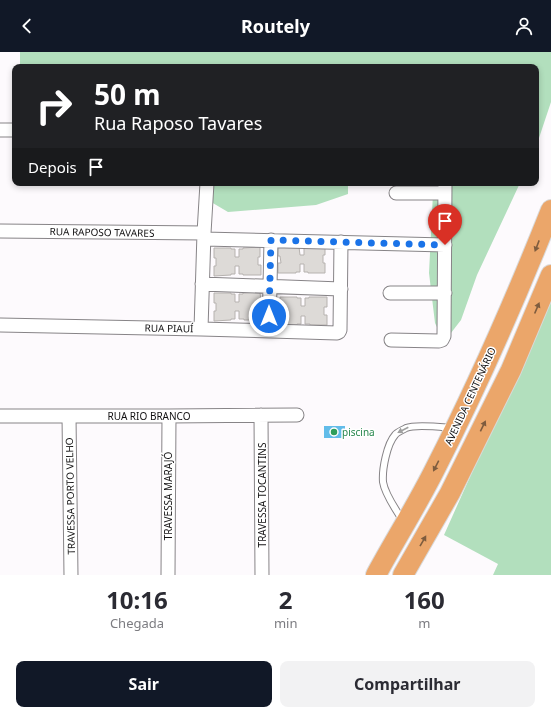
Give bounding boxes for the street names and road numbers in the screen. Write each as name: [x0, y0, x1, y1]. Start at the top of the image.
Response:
street label: RUA RAPOSO TAVARES: [49, 224, 155, 240]
street label: RUA PIAUÍ: [144, 321, 194, 335]
street label: AVENIDA CENTENÁRIO: [441, 345, 499, 447]
street label: RUA RIO BRANCO: [107, 409, 191, 423]
street label: TRAVESSA PORTO VELHO: [62, 437, 78, 555]
street label: TRAVESSA TOCANTINS: [255, 442, 269, 547]
street label: TRAVESSA MARAJÓ: [161, 452, 175, 540]

